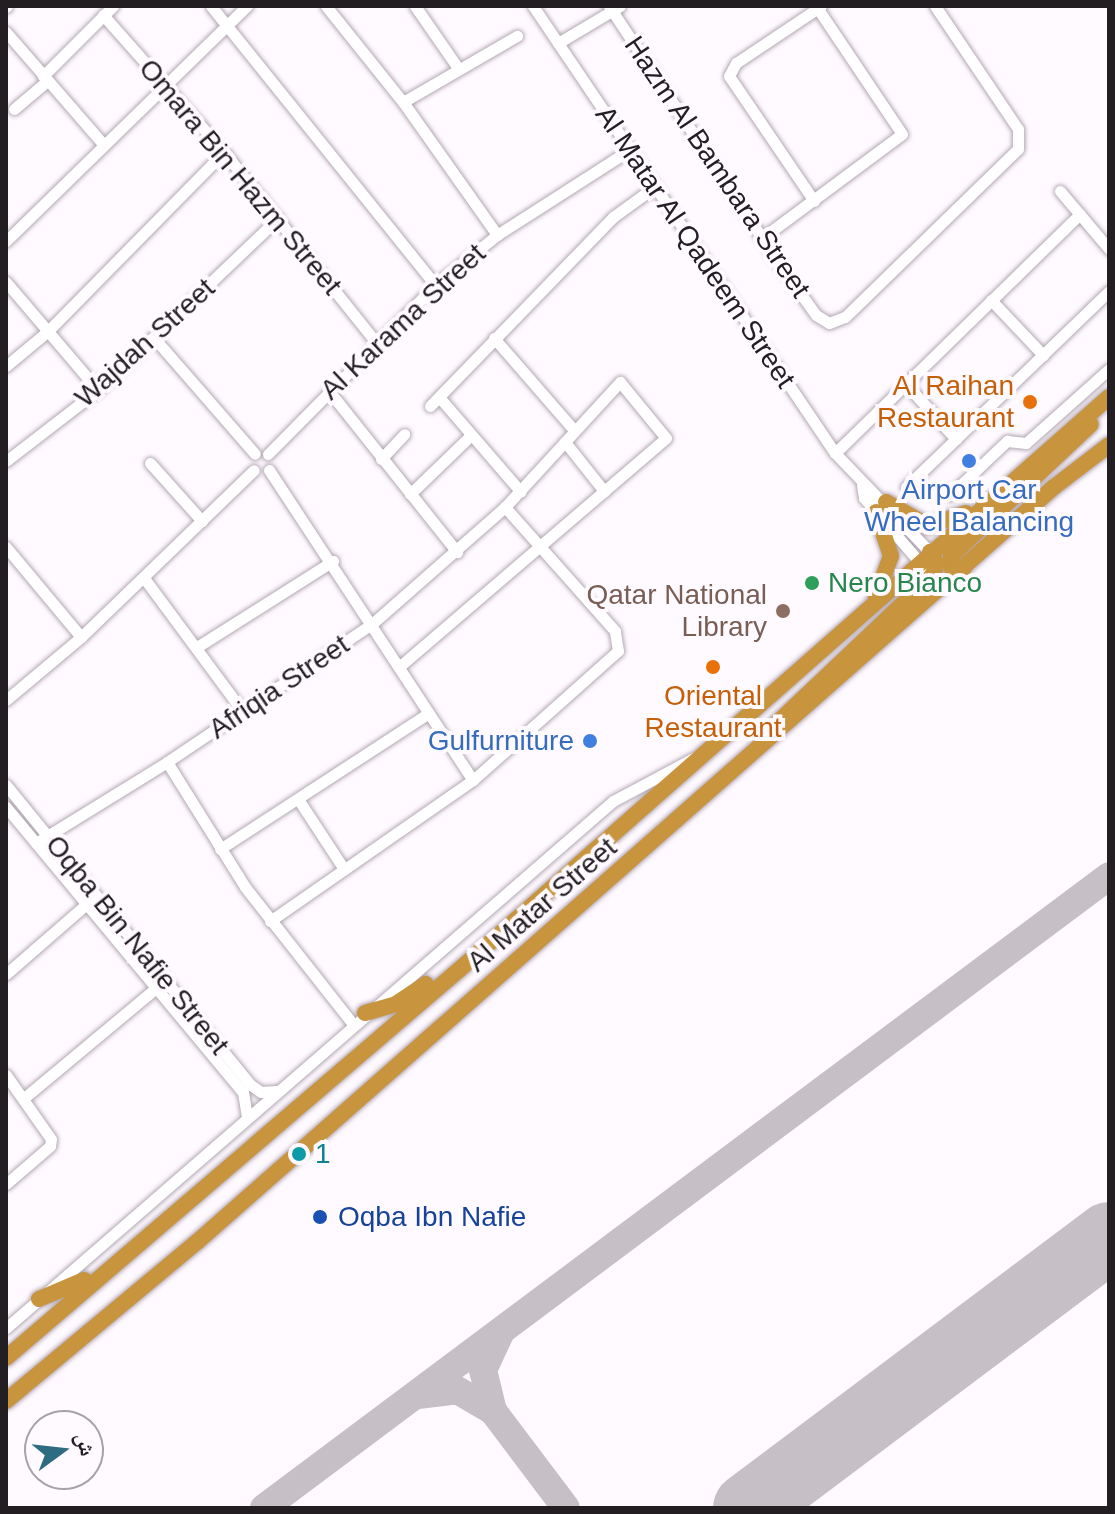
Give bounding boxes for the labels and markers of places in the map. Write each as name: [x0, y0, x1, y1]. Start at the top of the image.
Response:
place label: Al Raihan Restaurant: [877, 369, 1014, 435]
marker: Al Raihan Restaurant: [1021, 393, 1039, 411]
marker: Airport Car Wheel Balancing: [960, 452, 978, 470]
place label: Airport Car Wheel Balancing: [864, 473, 1074, 539]
place label: Nero Bianco: [828, 566, 982, 600]
marker: Nero Bianco: [803, 574, 821, 592]
place label: Qatar National Library: [586, 578, 767, 644]
marker: Qatar National Library: [774, 602, 792, 620]
marker: Oriental Restaurant: [704, 658, 722, 676]
place label: Oriental Restaurant: [645, 679, 781, 745]
place label: Gulfurniture: [428, 724, 574, 758]
marker: Gulfurniture: [581, 732, 599, 750]
place label: 1: [315, 1137, 331, 1171]
marker: 1: [290, 1145, 308, 1163]
place label: Oqba Ibn Nafie: [338, 1200, 526, 1234]
marker: Oqba Ibn Nafie: [309, 1206, 331, 1228]

